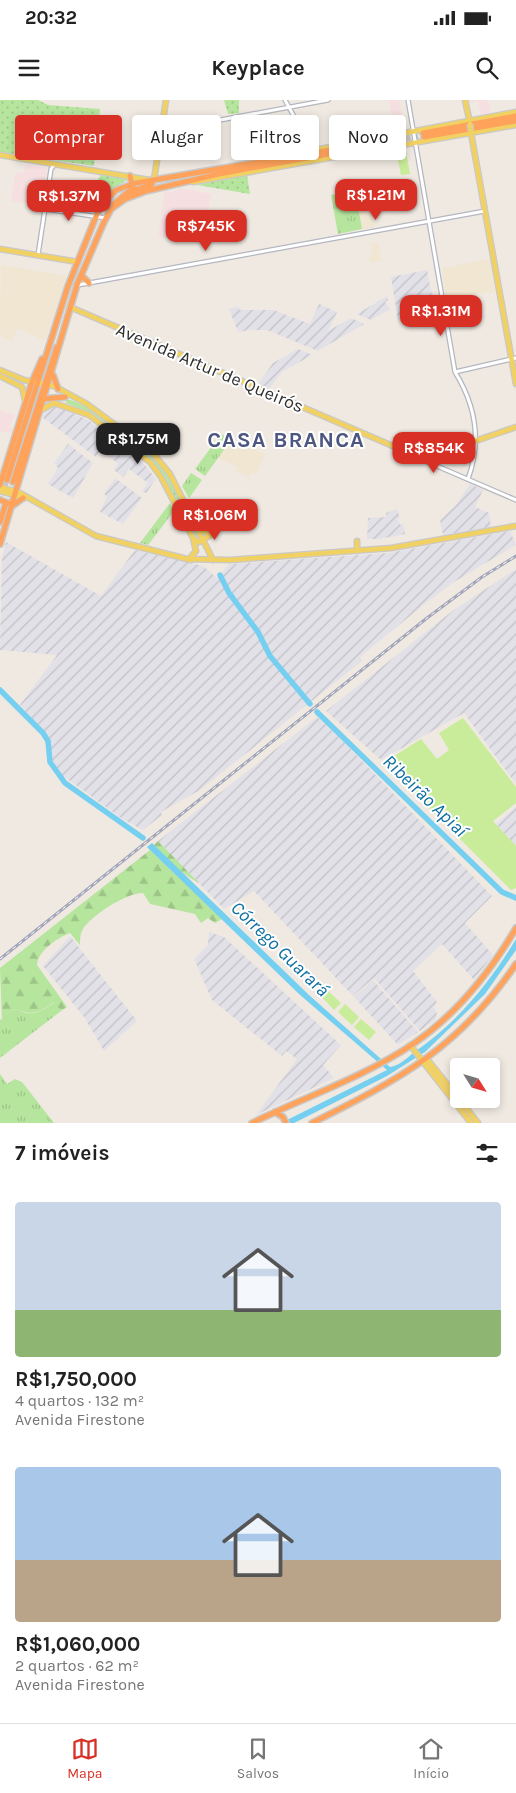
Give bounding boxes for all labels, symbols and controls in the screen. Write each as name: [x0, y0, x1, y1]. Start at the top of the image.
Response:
text: 20:32: [25, 7, 77, 29]
icon: menu: [15, 54, 43, 82]
icon: search: [473, 54, 501, 82]
text: Keyplace: [211, 55, 305, 81]
chip: Comprar: [15, 115, 122, 160]
chip: Alugar: [132, 115, 221, 160]
chip: Filtros: [231, 115, 319, 160]
chip: Novo: [329, 115, 406, 160]
pin: R$1.21M: [330, 178, 422, 221]
pin: R$1.37M: [23, 180, 115, 222]
text: R$1.21M: [346, 185, 406, 204]
text: R$1.37M: [38, 186, 100, 205]
pin: R$745K: [165, 210, 247, 252]
text: R$745K: [177, 216, 235, 235]
pin: R$1.31M: [395, 294, 487, 337]
text: R$1.31M: [411, 301, 471, 320]
street label: Avenida Artur de Queirós: [113, 318, 307, 418]
pin: R$1.75M: [92, 422, 184, 465]
district label: CASA BRANCA: [207, 427, 365, 453]
text: R$1.75M: [107, 429, 169, 448]
pin: R$854K: [393, 432, 475, 474]
text: R$854K: [404, 438, 464, 457]
pin: R$1.06M: [169, 498, 261, 541]
text: R$1.06M: [183, 505, 247, 524]
water label: Ribeirão Apiaí: [378, 750, 473, 843]
water label: Córrego Guarará: [226, 897, 334, 1001]
north arrow: [450, 1058, 500, 1108]
map controls: [450, 1058, 500, 1108]
icon: filters: [473, 1139, 501, 1167]
text: 7 imóveis: [15, 1141, 109, 1165]
icon: home: [213, 1235, 303, 1325]
text: R$1,750,000: [15, 1367, 137, 1391]
text: 4 quartos · 132 m²: [15, 1391, 144, 1410]
text: Avenida Firestone: [15, 1410, 145, 1429]
icon: home: [213, 1500, 303, 1590]
text: R$1,060,000: [15, 1632, 140, 1656]
text: 2 quartos · 62 m²: [15, 1656, 139, 1675]
text: Avenida Firestone: [15, 1675, 145, 1694]
tab: Mapa: [67, 1735, 103, 1782]
tab: Salvos: [237, 1735, 279, 1782]
tab: Início: [413, 1735, 449, 1782]

